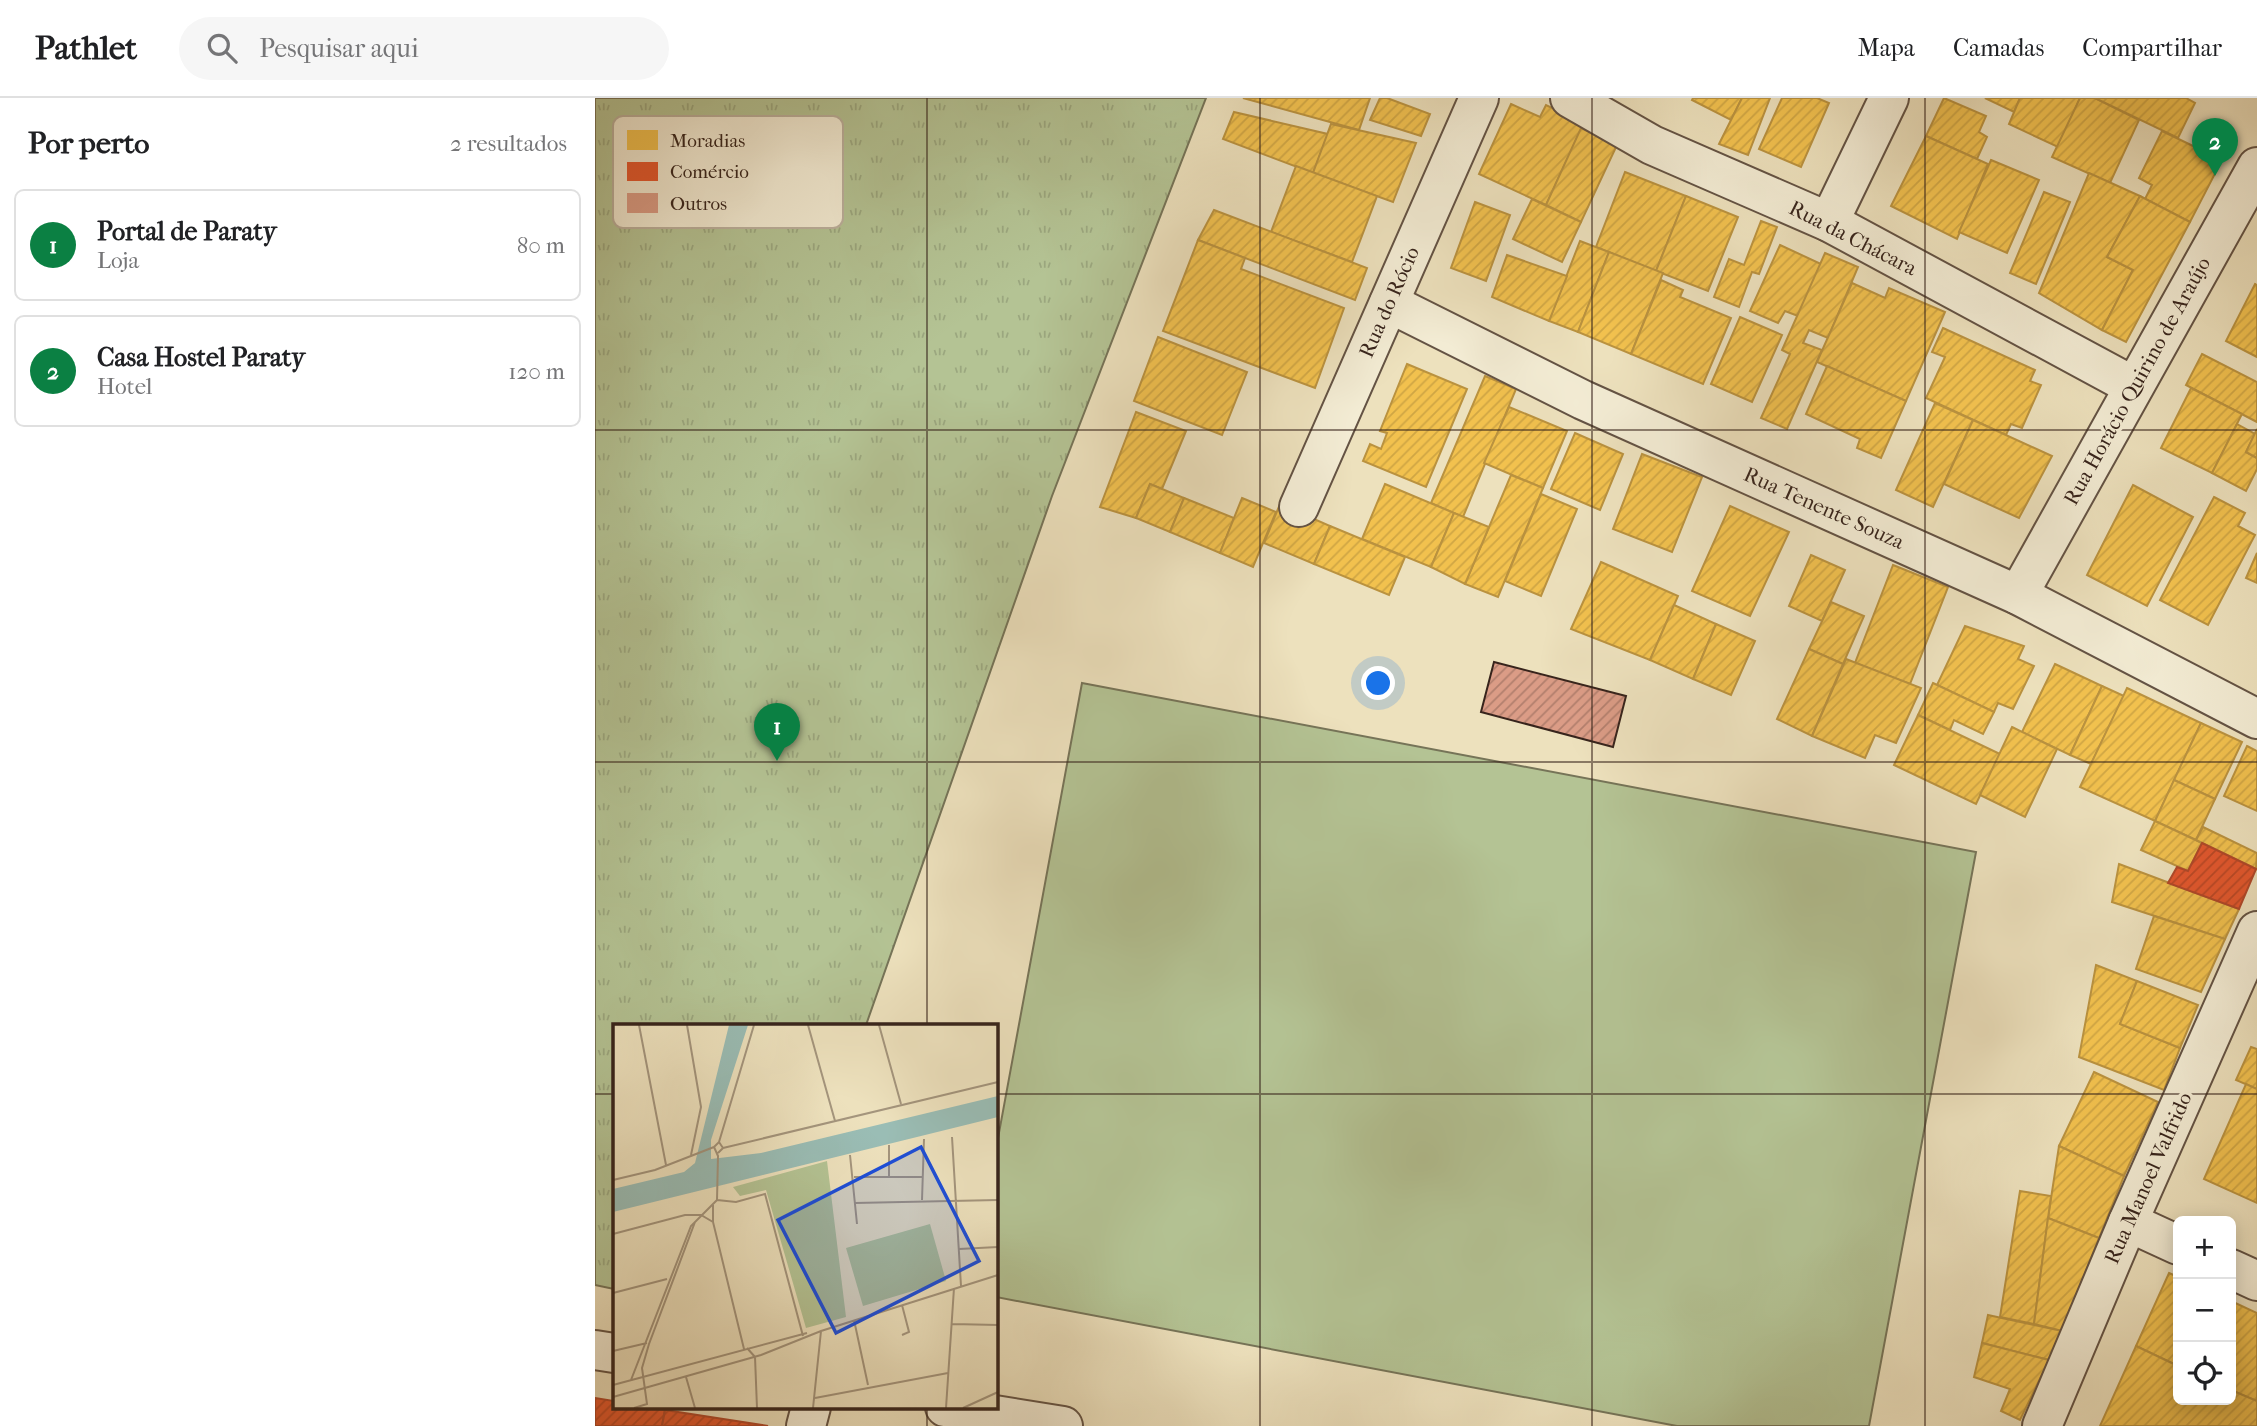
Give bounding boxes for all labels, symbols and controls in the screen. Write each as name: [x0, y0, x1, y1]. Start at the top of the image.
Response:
search box: [179, 17, 669, 80]
text: Pathlet: [35, 29, 137, 68]
icon: search: [203, 29, 241, 67]
text: Pesquisar aqui: [259, 33, 419, 64]
text: Mapa: [1858, 34, 1915, 62]
text: Camadas: [1953, 34, 2044, 62]
text: Compartilhar: [2082, 34, 2222, 62]
legend: [613, 116, 843, 228]
pin: 2: [2192, 118, 2238, 176]
text: Por perto: [28, 126, 150, 161]
text: 2 resultados: [450, 130, 567, 157]
text: Moradias: [670, 130, 745, 152]
text: Comércio: [670, 161, 749, 183]
text: Outros: [670, 193, 727, 215]
street label: Rua da Chácara: [1785, 196, 1921, 281]
text: Portal de Paraty: [97, 216, 277, 247]
text: 1: [49, 232, 57, 259]
text: 80 m: [517, 232, 565, 259]
street label: Rua do Rócio: [1354, 243, 1424, 361]
text: Loja: [97, 247, 139, 274]
street label: Rua Horácio Quirino de Araújo: [2059, 253, 2215, 509]
text: Casa Hostel Paraty: [97, 342, 305, 373]
text: 2: [47, 358, 59, 385]
text: 120 m: [508, 358, 565, 385]
text: Hotel: [97, 373, 152, 400]
street label: Rua Tenente Souza: [1740, 462, 1908, 554]
your location: [1361, 666, 1395, 700]
pin: 1: [754, 703, 800, 761]
inset map: [613, 1024, 997, 1408]
street label: Rua Manoel Valfrido: [2099, 1089, 2197, 1267]
map controls: [2173, 1216, 2236, 1405]
button: +: [2173, 1216, 2236, 1279]
button: −: [2173, 1279, 2236, 1342]
button: locate: [2173, 1342, 2236, 1405]

